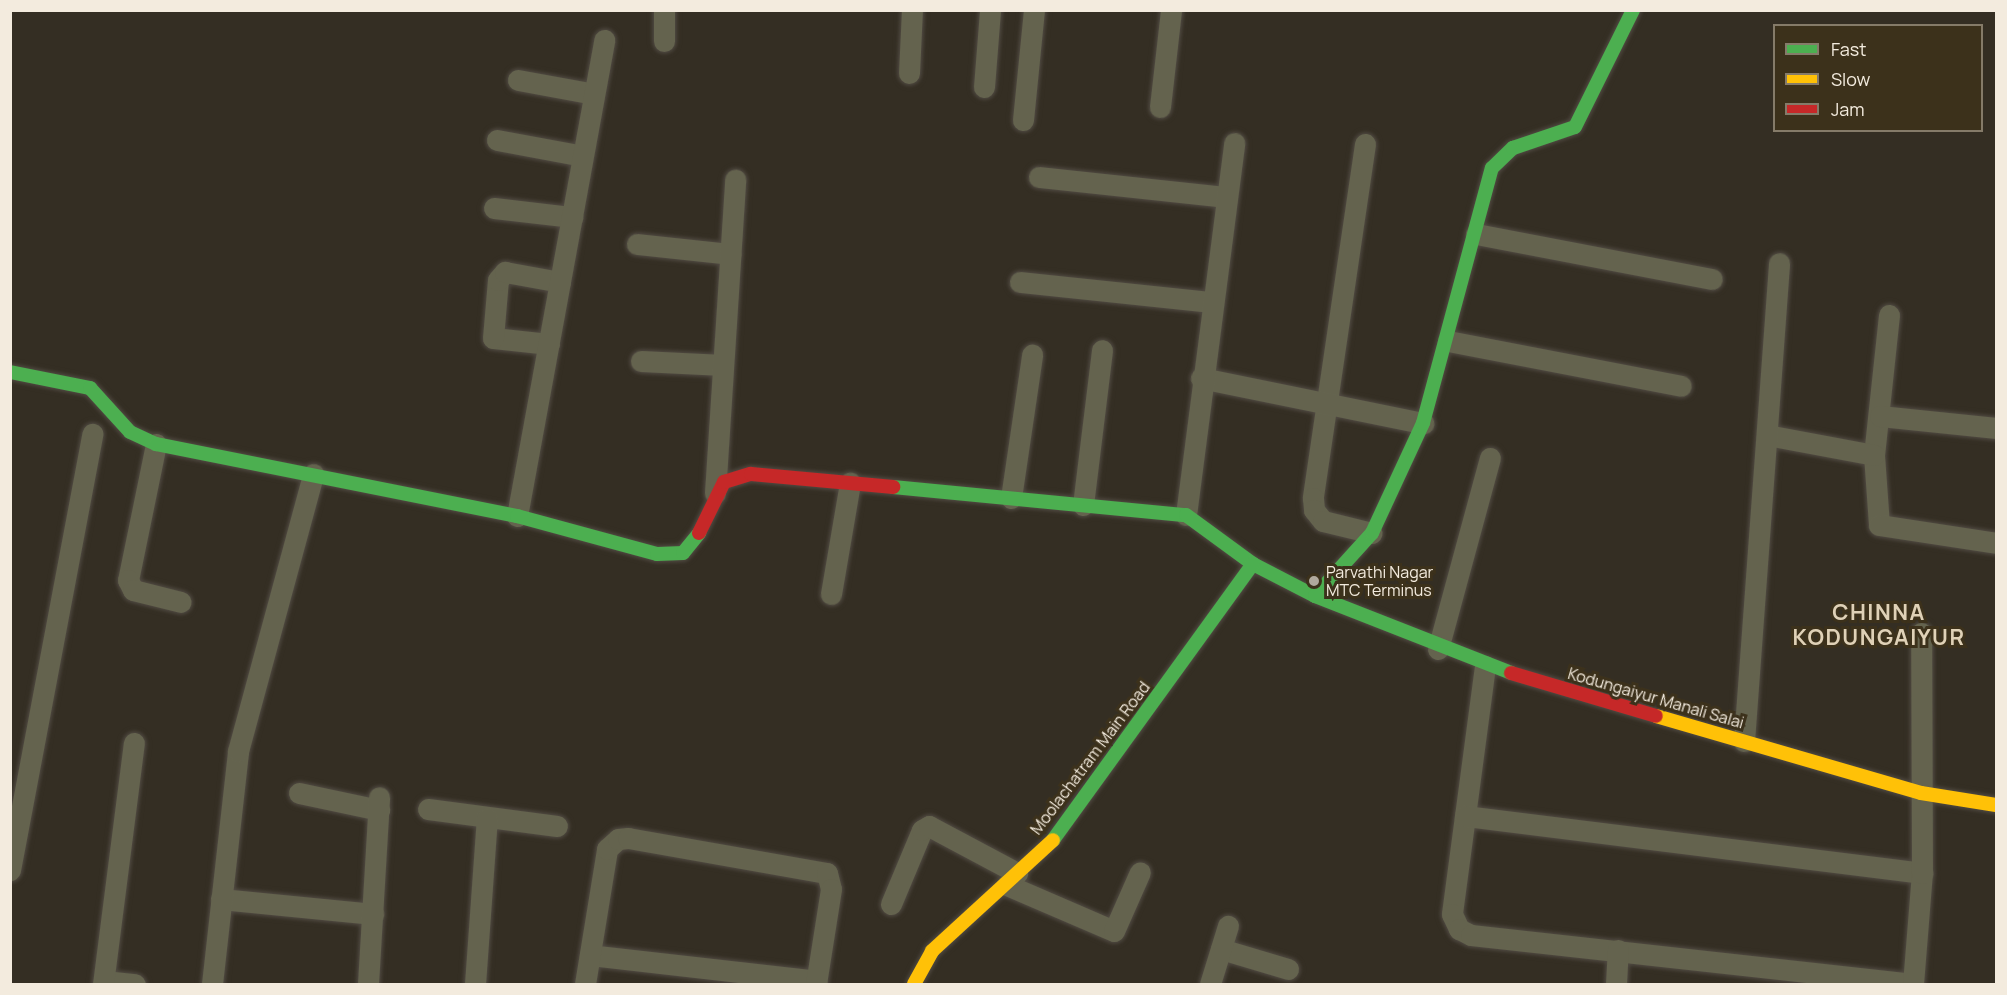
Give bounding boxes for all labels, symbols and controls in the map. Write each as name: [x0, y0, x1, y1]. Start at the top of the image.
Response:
legend: [1773, 24, 1983, 132]
text: Fast: [1831, 37, 1866, 61]
text: Slow: [1831, 67, 1870, 91]
text: Jam: [1831, 97, 1865, 121]
place label: Parvathi Nagar MTC Terminus: [1326, 562, 1433, 600]
marker: Parvathi Nagar MTC Terminus: [1307, 574, 1321, 588]
district label: CHINNA KODUNGAIYUR: [1793, 599, 1965, 650]
street label: Kodungaiyur Manali Salai: [1566, 664, 1746, 732]
street label: Moolachatram Main Road: [1026, 678, 1154, 838]

